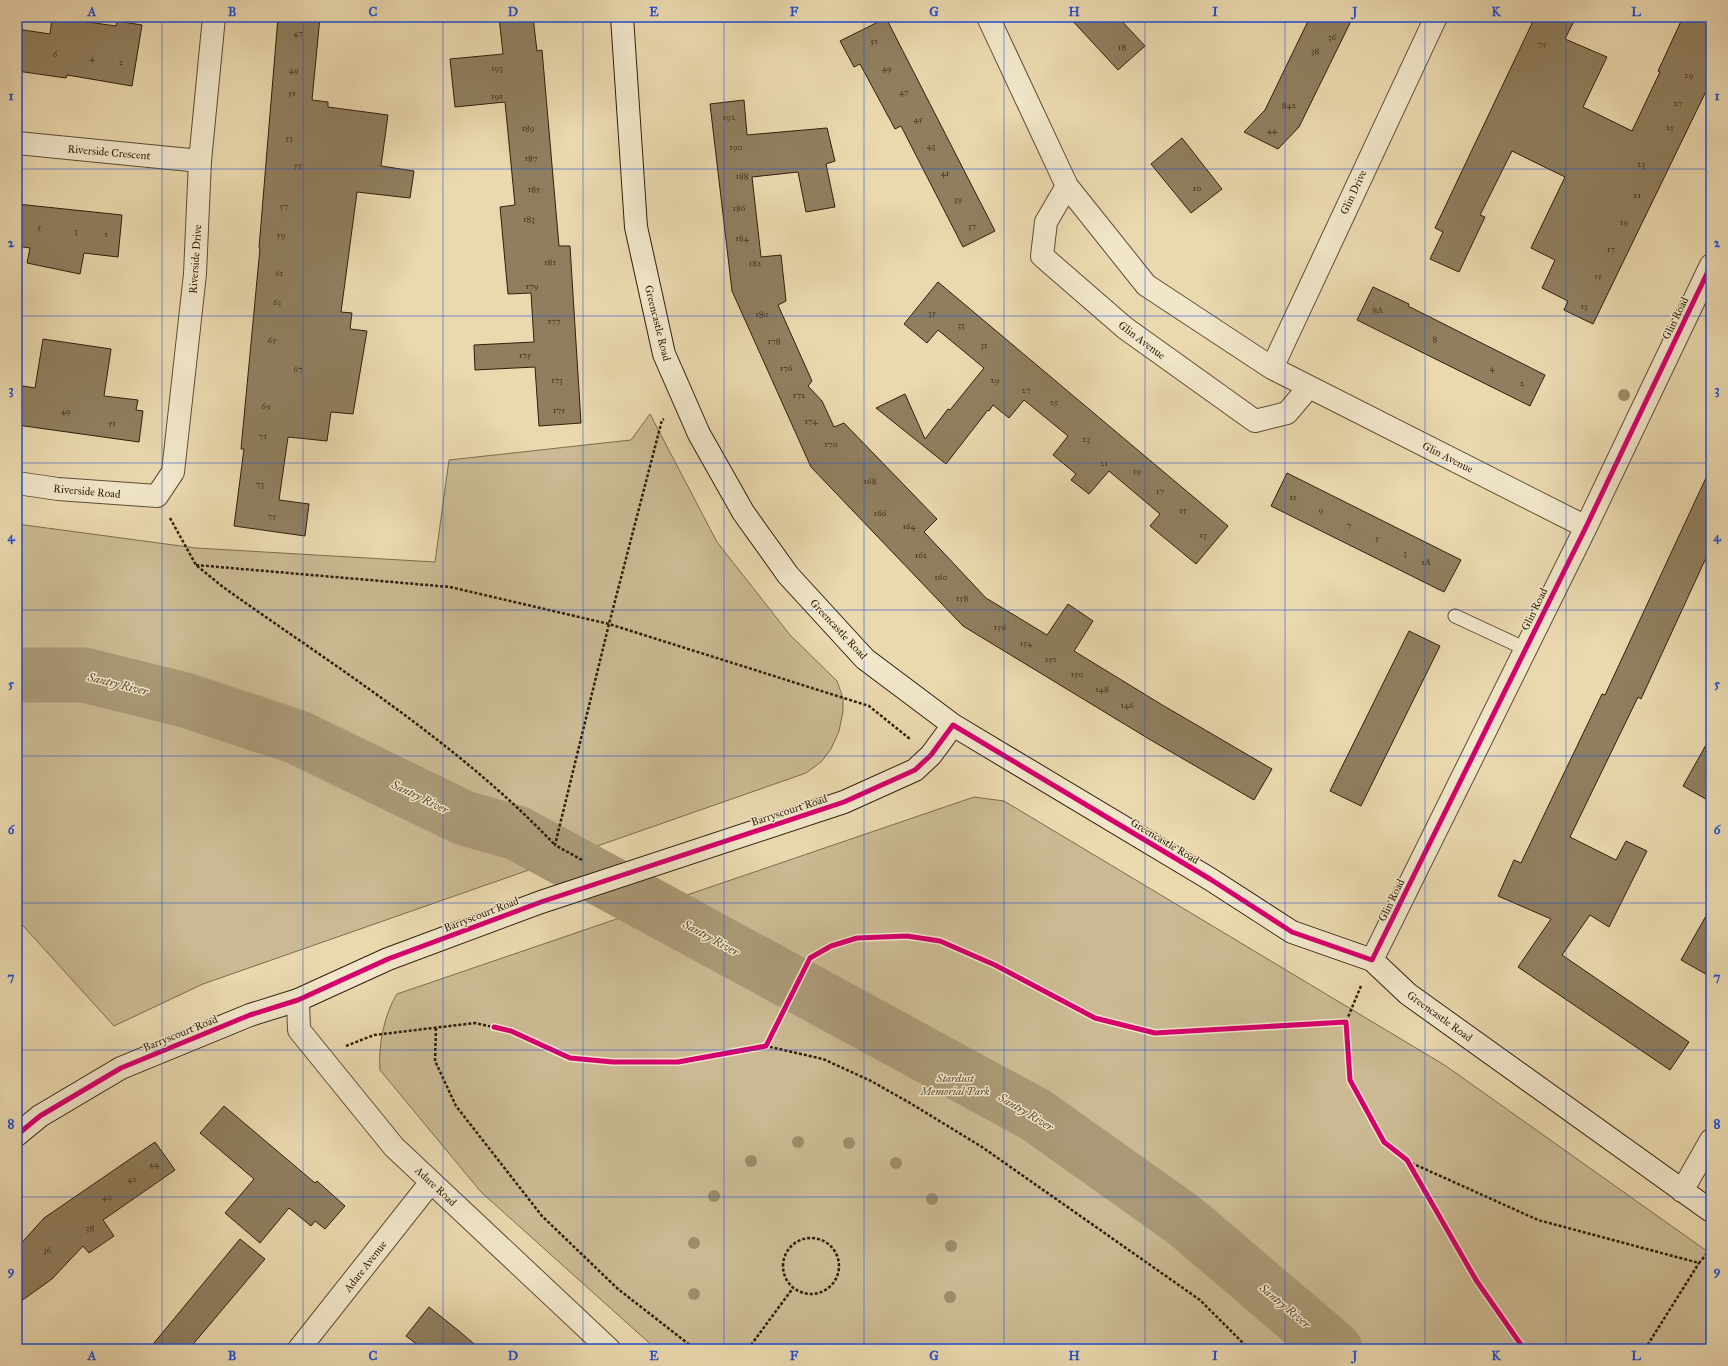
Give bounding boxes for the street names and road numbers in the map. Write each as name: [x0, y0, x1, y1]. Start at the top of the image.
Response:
street label: Riverside Crescent: [67, 142, 151, 163]
street label: Glin Drive: [1337, 167, 1370, 217]
street label: Riverside Drive: [187, 224, 204, 294]
street label: Greencastle Road: [642, 284, 673, 363]
street label: Glin Road: [1660, 294, 1692, 342]
street label: Glin Avenue: [1116, 319, 1168, 363]
street label: Glin Avenue: [1420, 439, 1476, 476]
street label: Riverside Road: [53, 482, 122, 501]
street label: Glin Road: [1519, 585, 1551, 633]
street label: Greencastle Road: [807, 596, 870, 663]
street label: Barryscourt Road: [749, 792, 829, 829]
street label: Greencastle Road: [1128, 816, 1202, 867]
street label: Glin Road: [1376, 876, 1408, 924]
street label: Barryscourt Road: [442, 894, 521, 935]
street label: Greencastle Road: [1404, 988, 1475, 1045]
street label: Barryscourt Road: [141, 1012, 220, 1054]
street label: Adare Road: [411, 1163, 459, 1209]
street label: Adare Avenue: [341, 1238, 390, 1295]

